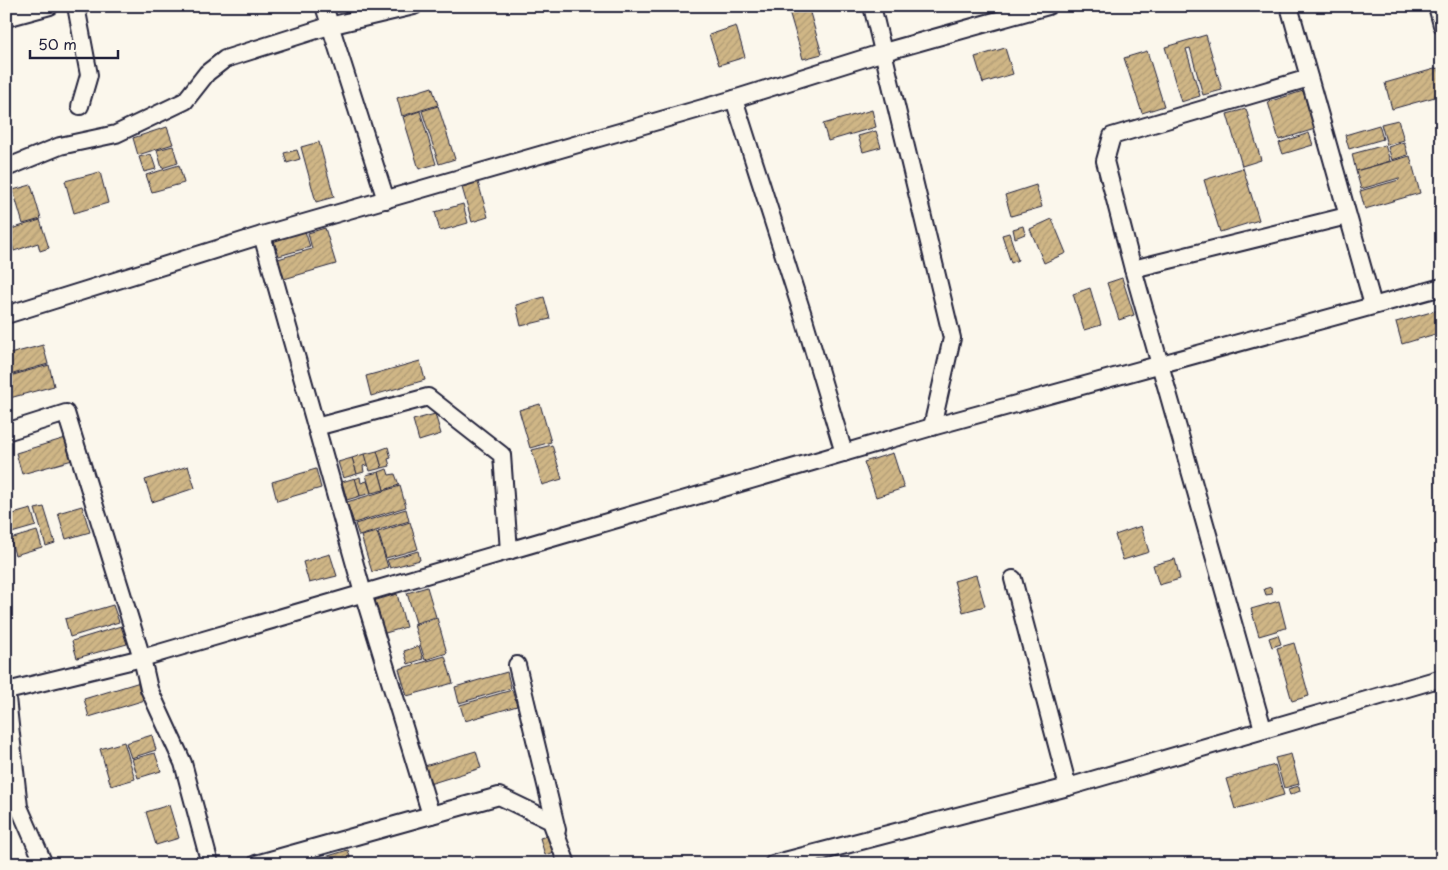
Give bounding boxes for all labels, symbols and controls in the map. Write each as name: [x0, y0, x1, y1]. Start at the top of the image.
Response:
scale bar: [30, 28, 118, 60]
text: 50 m: [38, 32, 77, 55]

